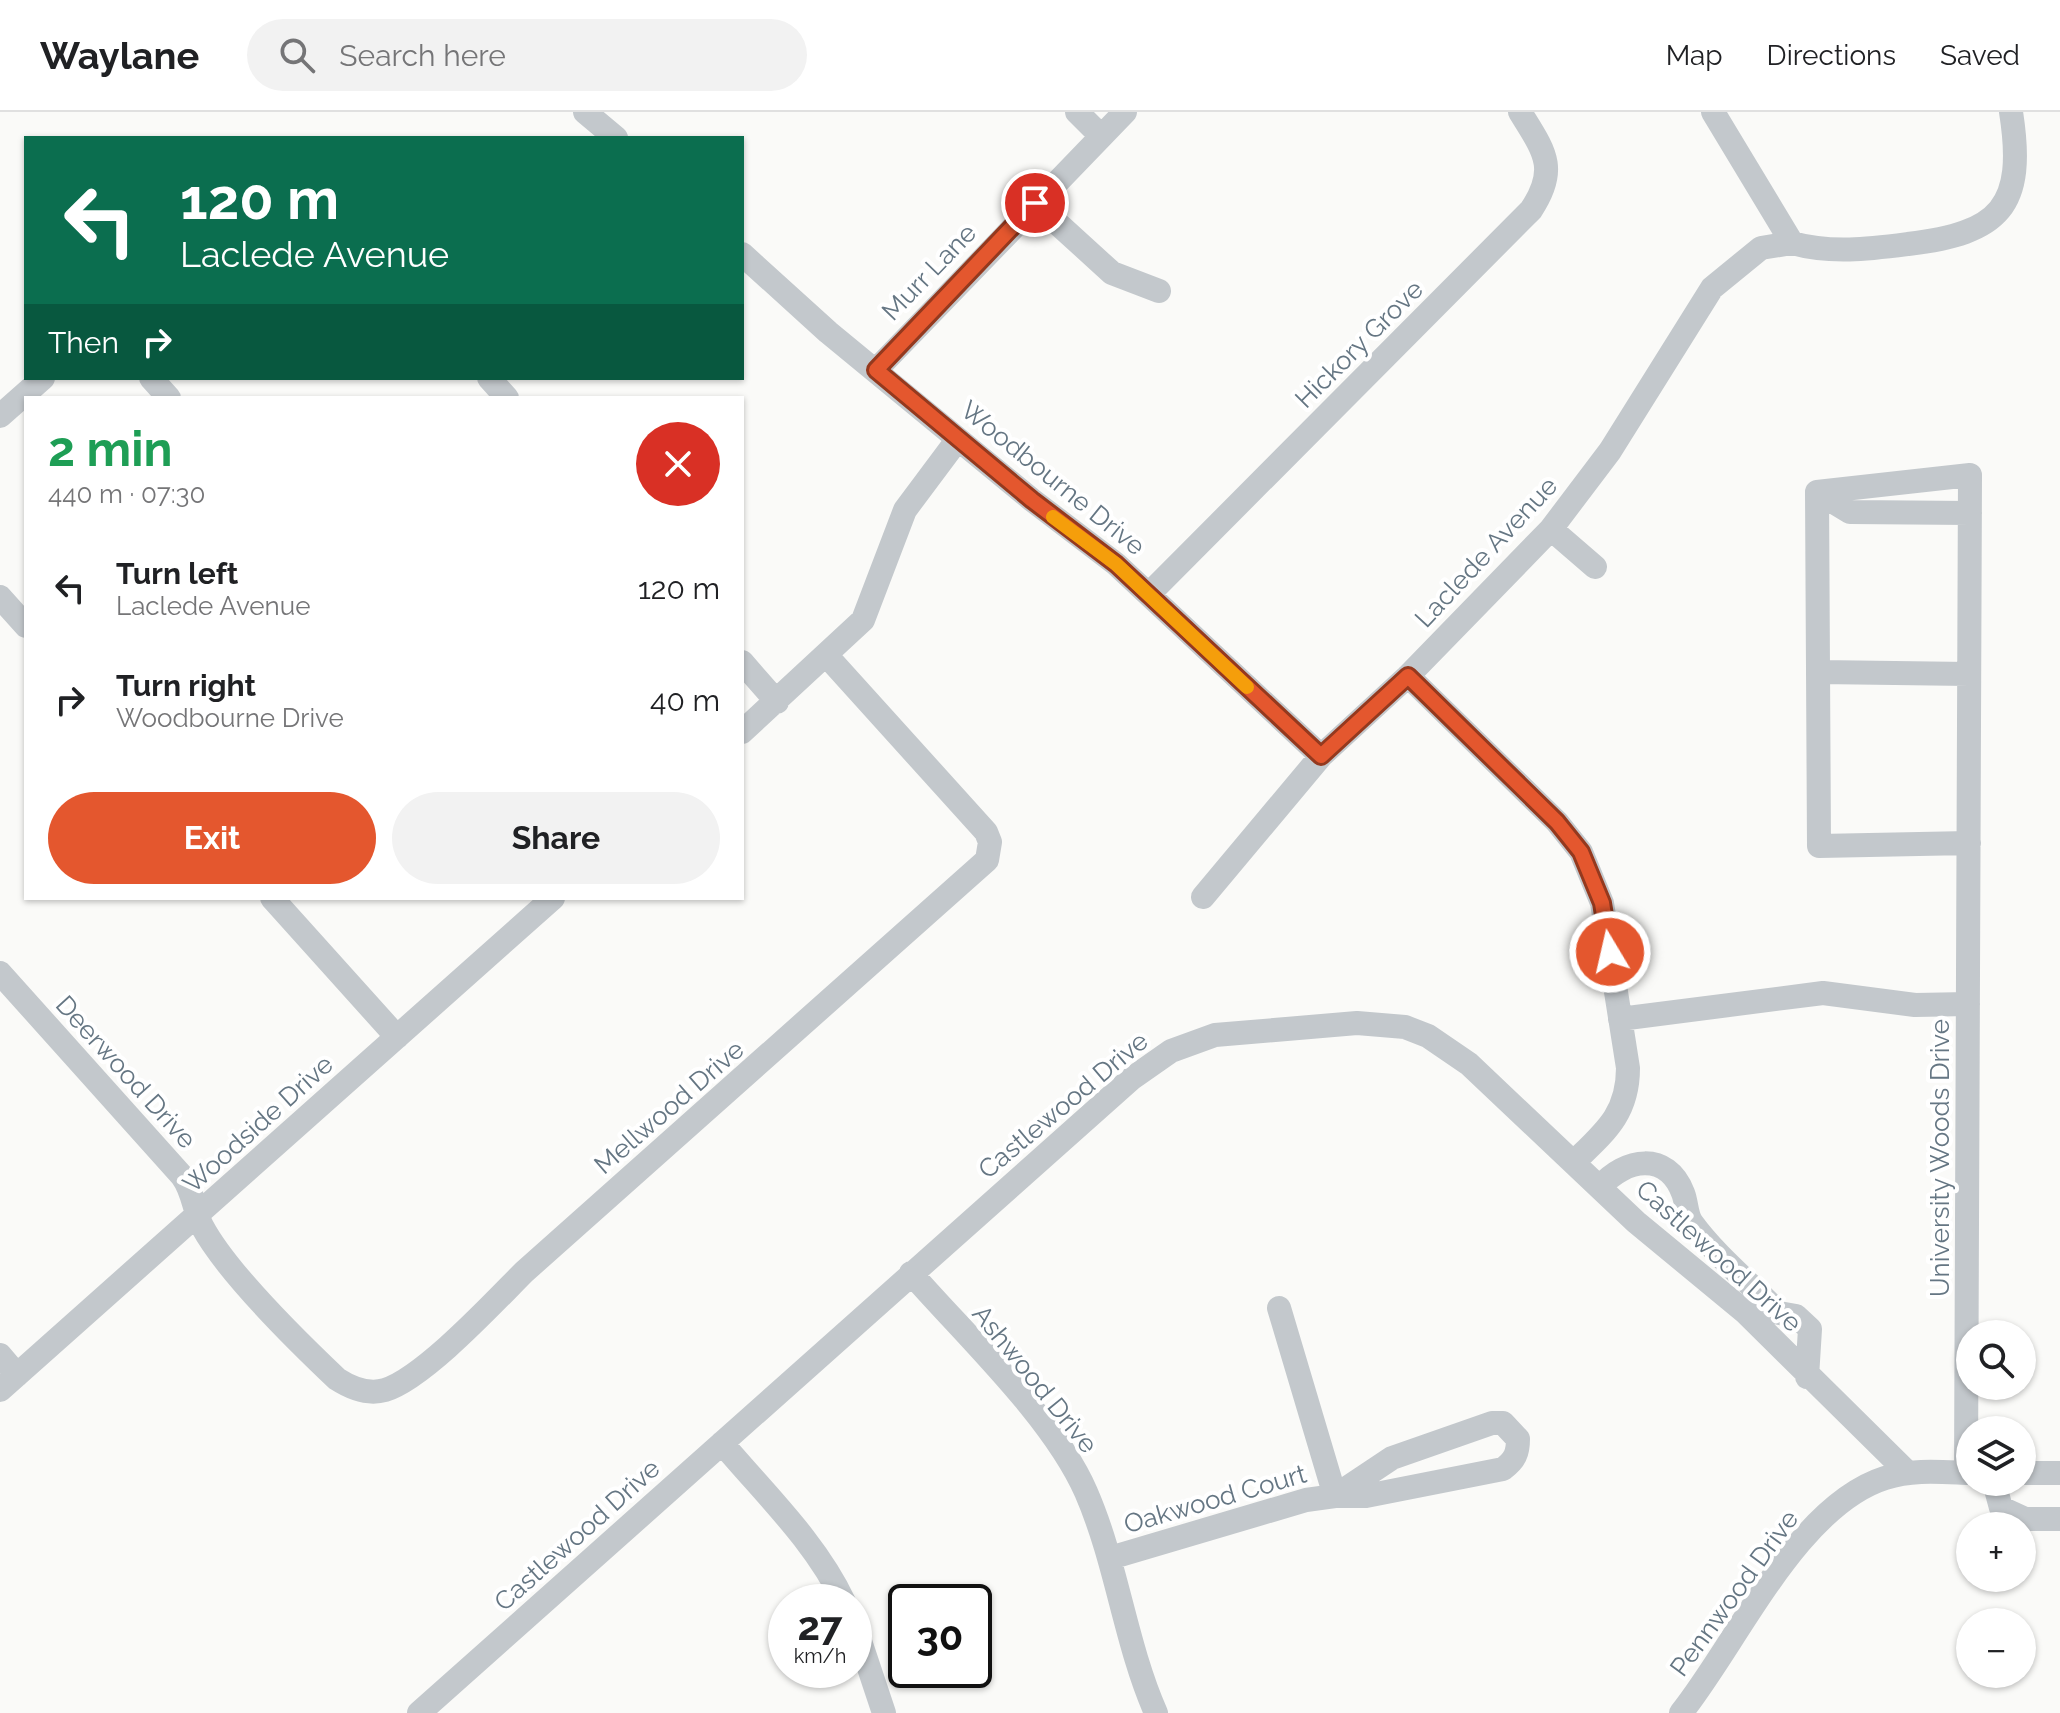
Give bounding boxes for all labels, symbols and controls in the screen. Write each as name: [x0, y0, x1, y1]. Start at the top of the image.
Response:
search box: [247, 19, 807, 91]
text: Waylane: [40, 33, 199, 78]
icon: search: [275, 33, 319, 77]
text: Search here: [339, 38, 506, 73]
text: Map: [1666, 39, 1723, 72]
text: Directions: [1767, 39, 1896, 72]
text: Saved: [1940, 39, 2020, 72]
text: 120 m: [180, 166, 339, 232]
icon: left: [48, 168, 152, 272]
pin: [1001, 169, 1069, 237]
icon: arrive: [1013, 181, 1057, 225]
street label: Murr Lane: [876, 218, 982, 326]
text: Laclede Avenue: [180, 233, 449, 275]
street label: Hickory Grove: [1289, 274, 1429, 414]
icon: right: [135, 320, 179, 364]
text: Then: [48, 325, 119, 360]
street label: Woodbourne Drive: [955, 395, 1151, 561]
text: 2 min: [48, 421, 173, 477]
button: close: [636, 422, 720, 506]
street label: Laclede Avenue: [1409, 471, 1563, 633]
text: 440 m · 07:30: [48, 479, 205, 509]
text: Turn left: [116, 556, 238, 591]
icon: left: [48, 566, 92, 610]
text: 120 m: [638, 571, 720, 606]
text: Laclede Avenue: [116, 591, 310, 621]
text: Turn right: [116, 668, 256, 703]
icon: right: [48, 678, 92, 722]
text: 40 m: [650, 683, 720, 718]
text: Woodbourne Drive: [116, 703, 344, 733]
button: Exit: [48, 792, 376, 884]
button: Share: [392, 792, 720, 884]
position arrow: [1568, 910, 1652, 994]
street label: Deerwood Drive: [50, 990, 202, 1154]
street label: University Woods Drive: [1925, 1019, 1955, 1297]
street label: Castlewood Drive: [972, 1025, 1154, 1185]
street label: Mellwood Drive: [588, 1034, 750, 1180]
street label: Woodside Drive: [177, 1049, 339, 1199]
street label: Castlewood Drive: [1630, 1174, 1808, 1338]
street label: Ashwood Drive: [966, 1299, 1104, 1459]
map controls: [1956, 1320, 2036, 1688]
button: search: [1956, 1320, 2036, 1400]
button: layers: [1956, 1416, 2036, 1496]
street label: Castlewood Drive: [488, 1453, 666, 1617]
street label: Oakwood Court: [1120, 1459, 1310, 1539]
street label: Pennwood Drive: [1664, 1504, 1804, 1682]
button: +: [1956, 1512, 2036, 1592]
speed limit sign: 30: [888, 1584, 992, 1688]
text: 27: [797, 1602, 842, 1649]
button: −: [1956, 1608, 2036, 1688]
text: km/h: [794, 1644, 846, 1668]

